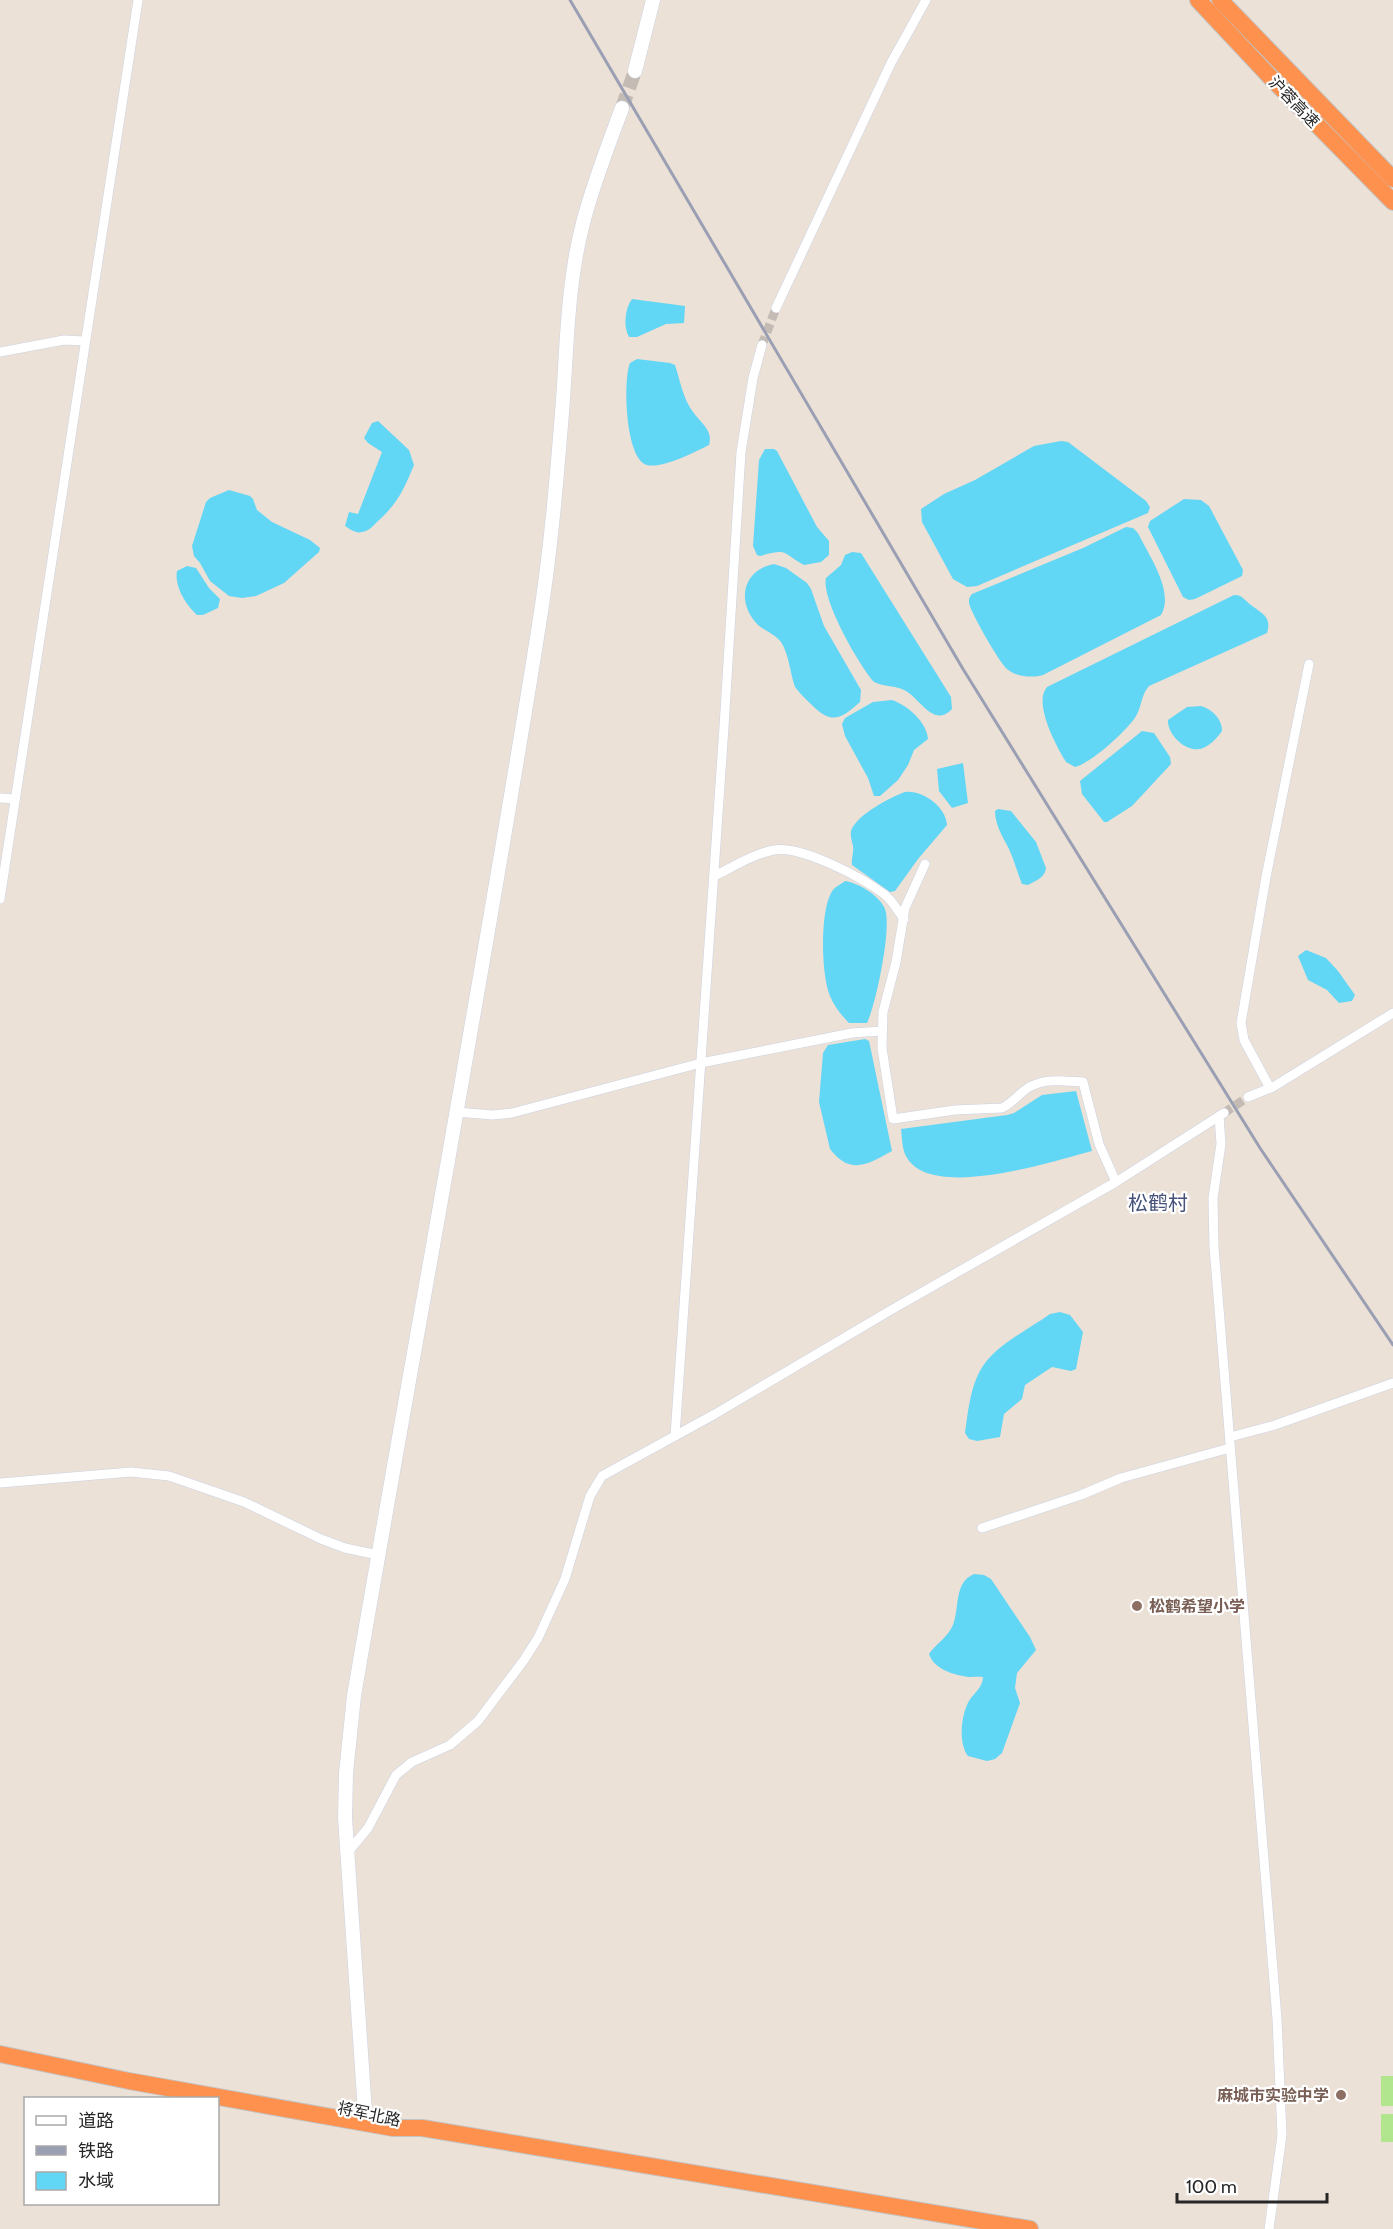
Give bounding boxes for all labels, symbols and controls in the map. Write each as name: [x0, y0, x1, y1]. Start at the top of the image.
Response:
street label: 沪蓉高速: [1265, 72, 1323, 132]
district label: 松鹤村: [1128, 1191, 1188, 1215]
place label: 松鹤希望小学: [1149, 1597, 1245, 1616]
marker: 松鹤希望小学: [1130, 1599, 1144, 1613]
place label: 麻城市实验中学: [1217, 2086, 1329, 2105]
marker: 麻城市实验中学: [1334, 2088, 1348, 2102]
legend: [24, 2097, 219, 2205]
street label: 将军北路: [336, 2098, 402, 2130]
text: 道路: [78, 2110, 114, 2132]
text: 铁路: [78, 2140, 114, 2162]
scale bar: [1177, 2166, 1327, 2204]
text: 水域: [78, 2170, 114, 2192]
text: 100 m: [1186, 2176, 1237, 2198]

